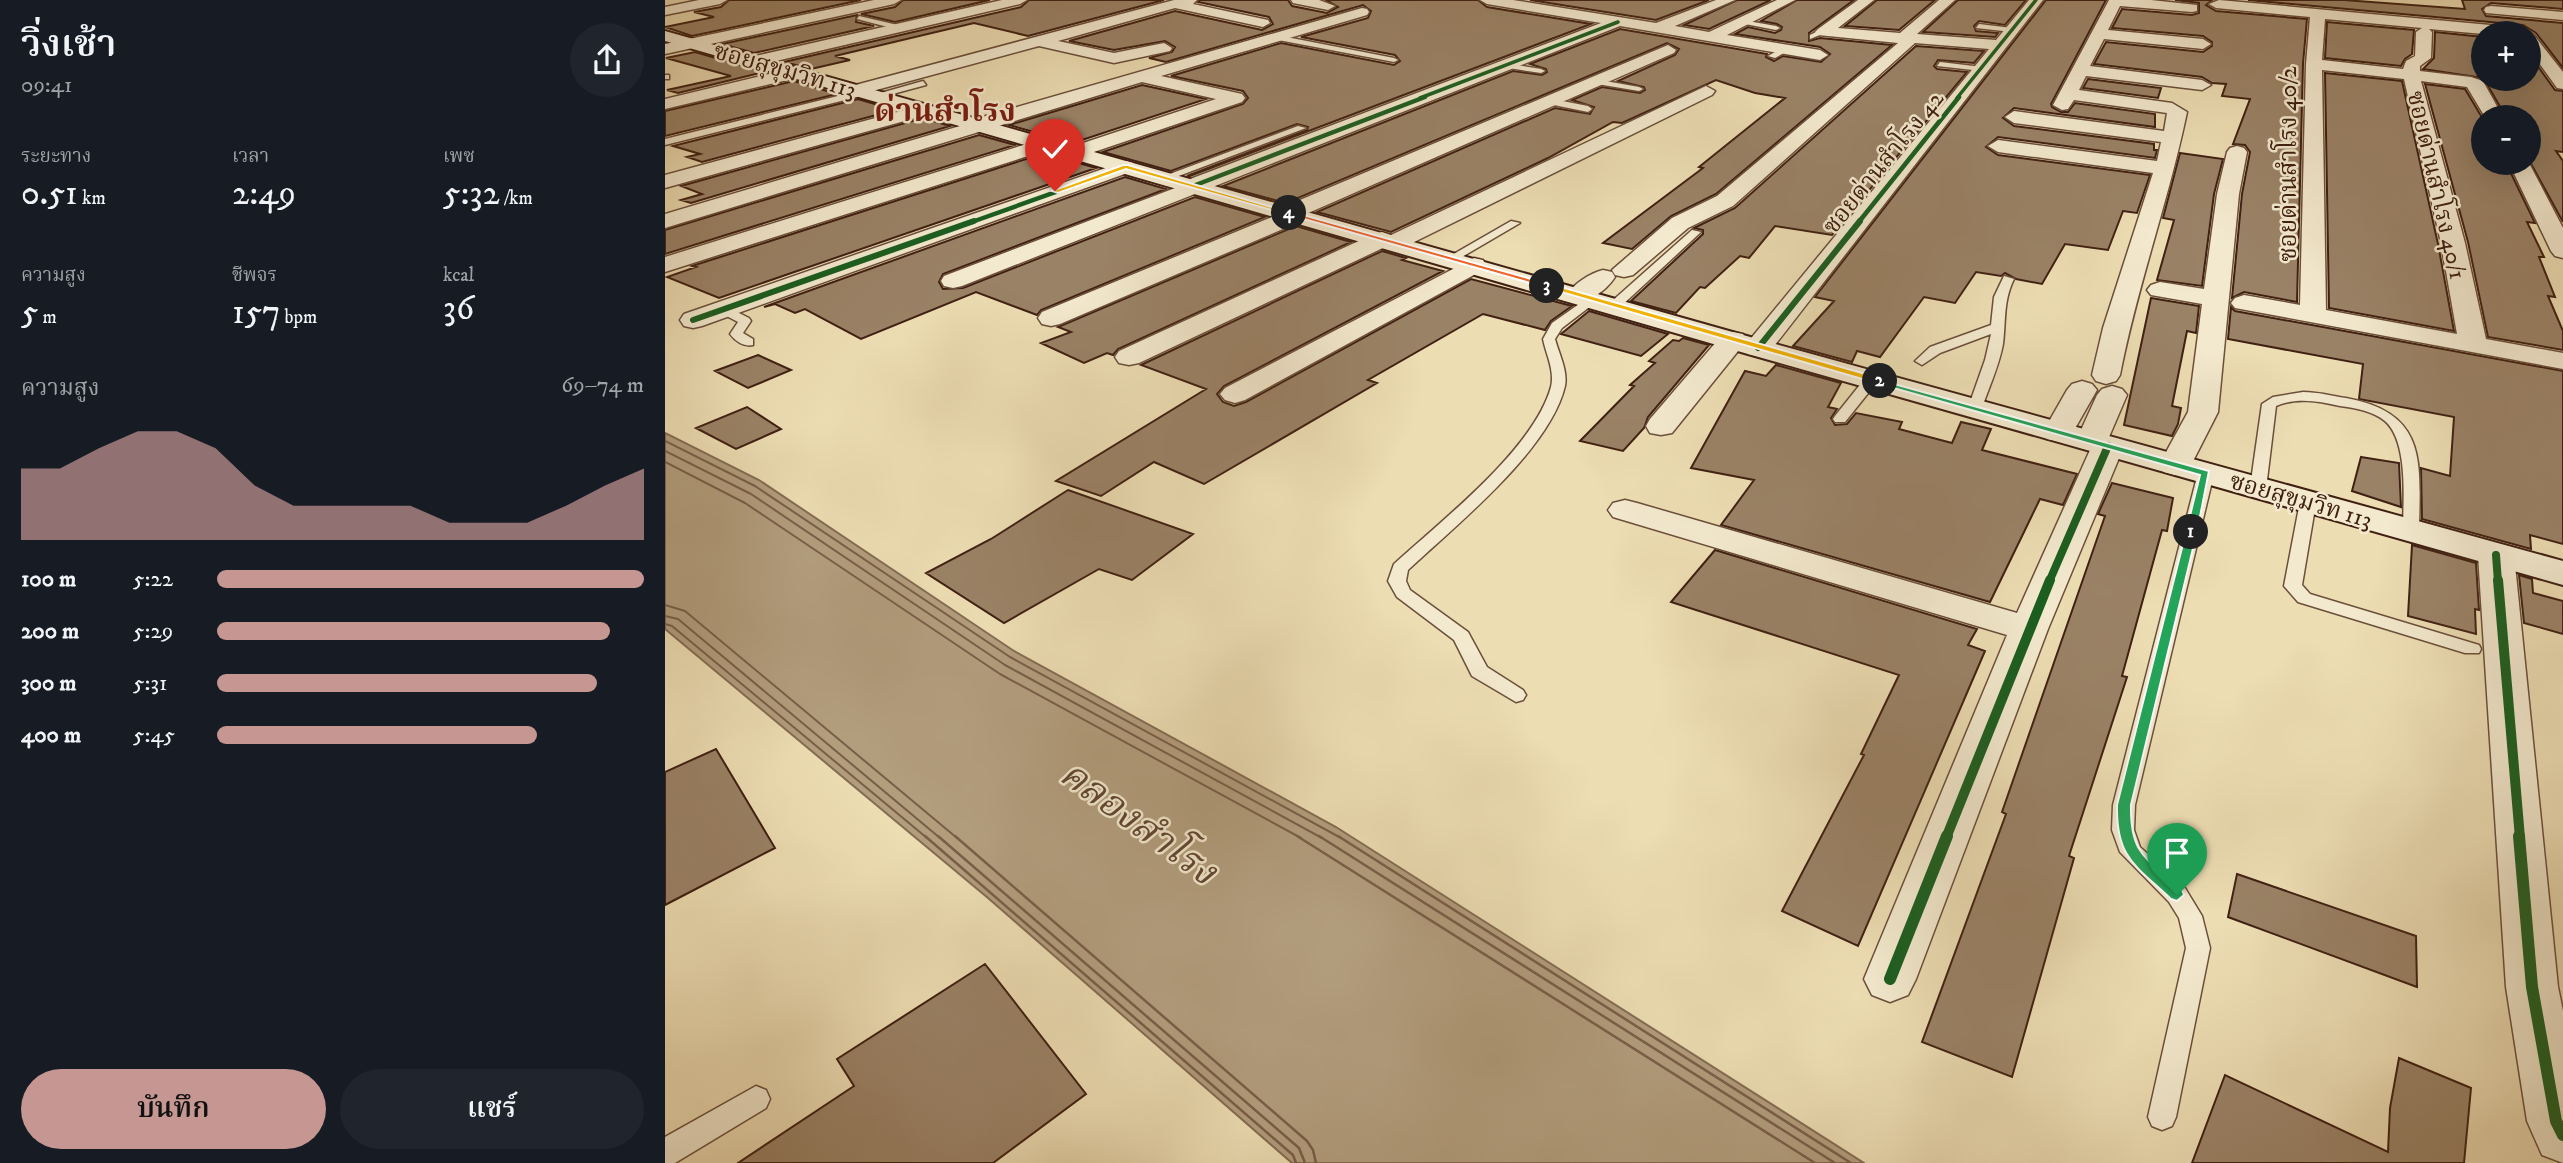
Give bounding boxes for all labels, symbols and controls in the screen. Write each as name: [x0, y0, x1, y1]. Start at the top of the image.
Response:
text: วิ่งเช้า: [21, 21, 116, 69]
map controls: [2471, 21, 2541, 175]
button: +: [2471, 21, 2541, 91]
button: share: [570, 23, 644, 97]
street label: ซอยสุขุมวิท 113: [710, 36, 859, 106]
street label: ซอยด่านสำโรง 40/2: [2270, 66, 2304, 262]
text: 09:41: [21, 71, 73, 100]
street label: ซอยด่านสำโรง 42: [1814, 82, 1951, 241]
street label: ซอยด่านสำโรง 40/1: [2400, 87, 2476, 282]
district label: ด่านสำโรง: [874, 88, 1016, 132]
button: −: [2471, 105, 2541, 175]
pin: [1025, 119, 1085, 191]
icon: check: [1036, 130, 1074, 168]
text: ระยะทาง: [21, 145, 91, 168]
text: เวลา: [232, 145, 269, 168]
text: เพซ: [443, 145, 475, 168]
text: 0.51: [21, 172, 78, 216]
text: 2:49: [232, 172, 296, 216]
text: 5:32: [443, 172, 500, 216]
text: km: [78, 187, 106, 210]
text: /km: [500, 187, 533, 210]
pin: 4: [1271, 196, 1307, 230]
text: 4: [1283, 201, 1294, 224]
text: ความสูง: [21, 264, 86, 287]
text: ชีพจร: [232, 264, 277, 287]
text: kcal: [443, 264, 474, 287]
pin: 3: [1529, 268, 1565, 304]
text: 3: [1543, 274, 1550, 297]
text: 36: [443, 287, 474, 331]
text: 5: [21, 291, 38, 335]
text: 157: [232, 291, 280, 335]
text: m: [38, 306, 57, 329]
text: bpm: [280, 306, 317, 329]
pin: 2: [1863, 364, 1897, 398]
text: 2: [1875, 369, 1884, 392]
text: 69–74 m: [561, 371, 644, 400]
text: ความสูง: [21, 374, 99, 403]
street label: ซอยสุขุมวิท 113: [2226, 466, 2375, 536]
pin: 1: [2173, 514, 2209, 550]
text: 1: [2187, 520, 2194, 543]
text: 100 m: [21, 565, 76, 594]
text: 5:22: [133, 565, 173, 594]
text: 200 m: [21, 617, 79, 646]
text: 5:29: [133, 617, 173, 646]
text: 300 m: [21, 669, 77, 698]
text: 5:31: [133, 669, 167, 698]
text: 400 m: [21, 721, 81, 750]
text: 5:45: [133, 721, 175, 750]
water label: คลองสำโรง: [1050, 747, 1230, 898]
pin: [2147, 823, 2207, 895]
icon: arrive: [2158, 834, 2196, 872]
button: บันทึก: [21, 1069, 326, 1149]
button: แชร์: [340, 1069, 644, 1149]

